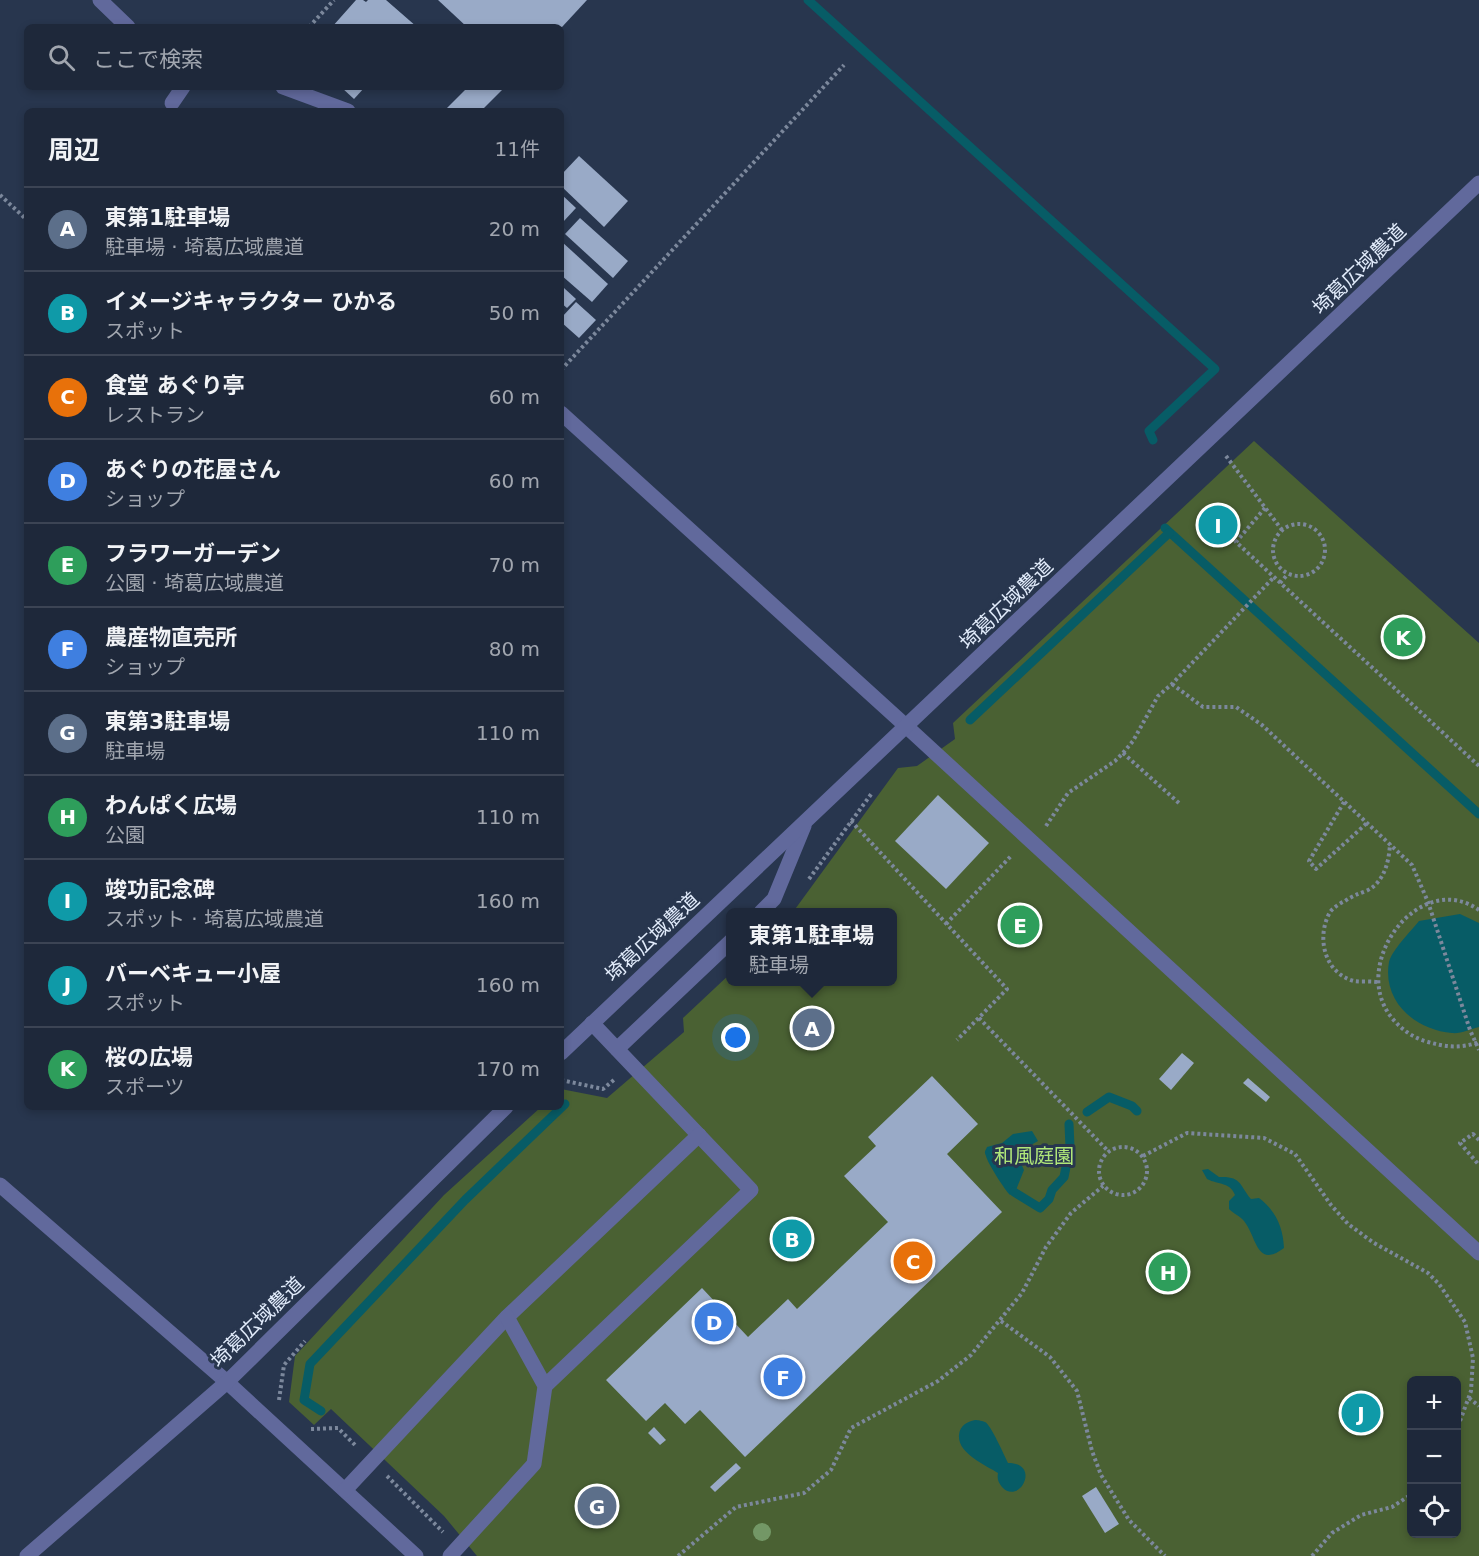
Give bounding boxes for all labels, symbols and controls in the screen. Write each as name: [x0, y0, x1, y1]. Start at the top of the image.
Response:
search box: [24, 24, 564, 90]
icon: search: [45, 41, 78, 74]
text: ここで検索: [93, 47, 203, 72]
text: 周辺: [48, 135, 100, 165]
text: 11件: [495, 137, 540, 161]
text: 東第1駐車場: [105, 205, 230, 230]
text: A: [60, 217, 75, 241]
text: 20 m: [489, 217, 540, 241]
street label: 埼葛広域農道: [1308, 219, 1410, 319]
text: 駐車場 · 埼葛広域農道: [105, 235, 304, 259]
text: イメージキャラクター ひかる: [105, 289, 397, 314]
text: B: [60, 301, 75, 325]
text: 50 m: [489, 301, 540, 325]
text: スポット: [105, 319, 185, 343]
text: 食堂 あぐり亭: [105, 373, 245, 398]
text: C: [60, 385, 75, 409]
text: 60 m: [489, 385, 540, 409]
text: レストラン: [105, 403, 205, 427]
text: あぐりの花屋さん: [105, 457, 281, 482]
text: D: [59, 469, 76, 493]
text: 60 m: [489, 469, 540, 493]
text: ショップ: [105, 487, 185, 511]
pin: I: [1198, 502, 1238, 548]
text: フラワーガーデン: [105, 541, 281, 566]
text: E: [61, 553, 74, 577]
text: 70 m: [489, 553, 540, 577]
street label: 埼葛広域農道: [955, 554, 1057, 654]
text: 公園 · 埼葛広域農道: [105, 571, 284, 595]
pin: K: [1384, 614, 1422, 660]
text: 農産物直売所: [105, 625, 237, 650]
text: F: [61, 637, 74, 661]
text: 80 m: [489, 637, 540, 661]
text: ショップ: [105, 655, 185, 679]
text: 東第3駐車場: [105, 709, 230, 734]
text: G: [59, 721, 76, 745]
text: 110 m: [476, 721, 540, 745]
text: 駐車場: [105, 739, 165, 763]
text: わんぱく広場: [105, 793, 237, 818]
text: H: [59, 805, 76, 829]
text: 110 m: [476, 805, 540, 829]
text: 公園: [105, 823, 145, 847]
text: 竣功記念碑: [105, 877, 215, 902]
street label: 埼葛広域農道: [600, 887, 704, 987]
text: I: [64, 889, 71, 913]
text: 160 m: [476, 889, 540, 913]
pin: E: [1000, 902, 1040, 948]
text: スポット · 埼葛広域農道: [105, 907, 324, 931]
popup: [726, 908, 897, 986]
text: 東第1駐車場: [749, 923, 874, 948]
text: 駐車場: [749, 953, 809, 977]
text: バーベキュー小屋: [105, 961, 281, 986]
text: J: [64, 973, 71, 997]
text: 160 m: [476, 973, 540, 997]
text: スポット: [105, 991, 185, 1015]
pin: A: [792, 1006, 832, 1050]
your location: [721, 1023, 750, 1052]
text: 桜の広場: [105, 1045, 193, 1070]
text: K: [60, 1057, 75, 1081]
text: 170 m: [476, 1057, 540, 1081]
text: スポーツ: [105, 1075, 185, 1099]
park label: 和風庭園: [994, 1144, 1074, 1168]
pin: B: [772, 1216, 812, 1262]
pin: C: [894, 1238, 932, 1284]
pin: H: [1148, 1250, 1188, 1294]
street label: 埼葛広域農道: [206, 1272, 308, 1372]
pin: D: [694, 1300, 734, 1344]
pin: F: [764, 1354, 802, 1400]
map controls: [1407, 1376, 1461, 1538]
button: +: [1407, 1376, 1461, 1430]
pin: J: [1342, 1390, 1380, 1436]
button: −: [1407, 1430, 1461, 1484]
pin: G: [578, 1484, 616, 1528]
button: locate: [1407, 1484, 1461, 1538]

